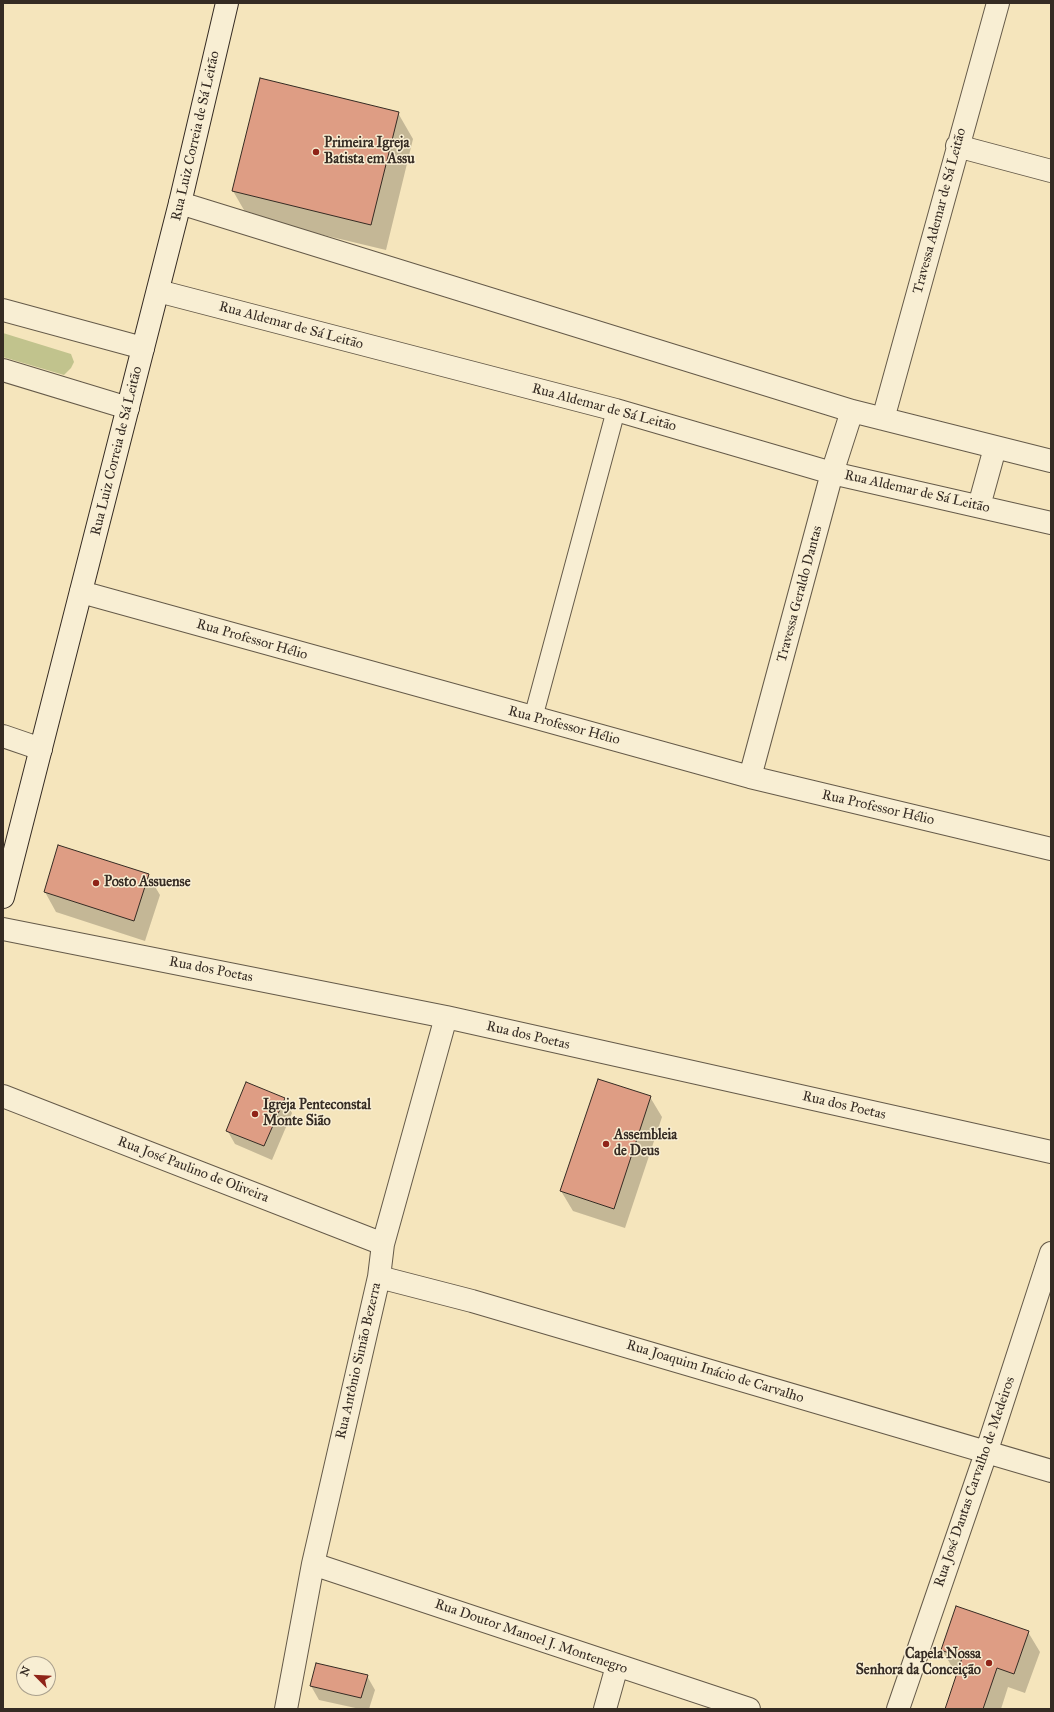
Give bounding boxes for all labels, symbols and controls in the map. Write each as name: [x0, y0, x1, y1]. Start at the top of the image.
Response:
street label: Rua Luiz Correia de Sá Leitão: [168, 49, 224, 223]
street label: Travessa Ademar de Sá Leitão: [910, 126, 970, 296]
place label: Primeira Igreja Batista em Assu: [324, 136, 415, 168]
marker: Primeira Igreja Batista em Assu: [311, 147, 321, 157]
street label: Rua Aldemar de Sá Leitão: [217, 299, 365, 353]
street label: Rua Luiz Correia de Sá Leitão: [88, 365, 146, 537]
street label: Rua Aldemar de Sá Leitão: [530, 381, 678, 435]
street label: Rua Aldemar de Sá Leitão: [843, 467, 991, 517]
street label: Travessa Geraldo Dantas: [774, 524, 826, 664]
street label: Rua Professor Hélio: [194, 616, 310, 664]
street label: Rua Professor Hélio: [506, 703, 622, 749]
street label: Rua Professor Hélio: [820, 787, 936, 829]
place label: Posto Assuense: [104, 875, 191, 891]
marker: Posto Assuense: [91, 878, 101, 888]
street label: Rua dos Poetas: [168, 954, 254, 986]
street label: Rua dos Poetas: [485, 1018, 571, 1054]
street label: Rua dos Poetas: [801, 1088, 887, 1124]
place label: Igreja Penteconstal Monte Sião: [263, 1098, 371, 1130]
marker: Igreja Penteconstal Monte Sião: [250, 1109, 260, 1119]
place label: Assembleia de Deus: [614, 1128, 677, 1160]
street label: Rua José Paulino de Oliveira: [115, 1133, 271, 1207]
marker: Assembleia de Deus: [601, 1139, 611, 1149]
street label: Rua Antônio Simão Bezerra: [333, 1281, 385, 1441]
street label: Rua Joaquim Inácio de Carvalho: [624, 1337, 806, 1407]
street label: Rua José Dantas Carvalho de Medeiros: [931, 1375, 1019, 1589]
street label: Rua Doutor Manoel J. Montenegro: [432, 1596, 630, 1678]
place label: Capela Nossa Senhora da Conceição: [856, 1647, 981, 1680]
north arrow: [16, 1656, 56, 1696]
marker: Capela Nossa Senhora da Conceição: [984, 1658, 994, 1668]
text: N: [18, 1664, 33, 1678]

